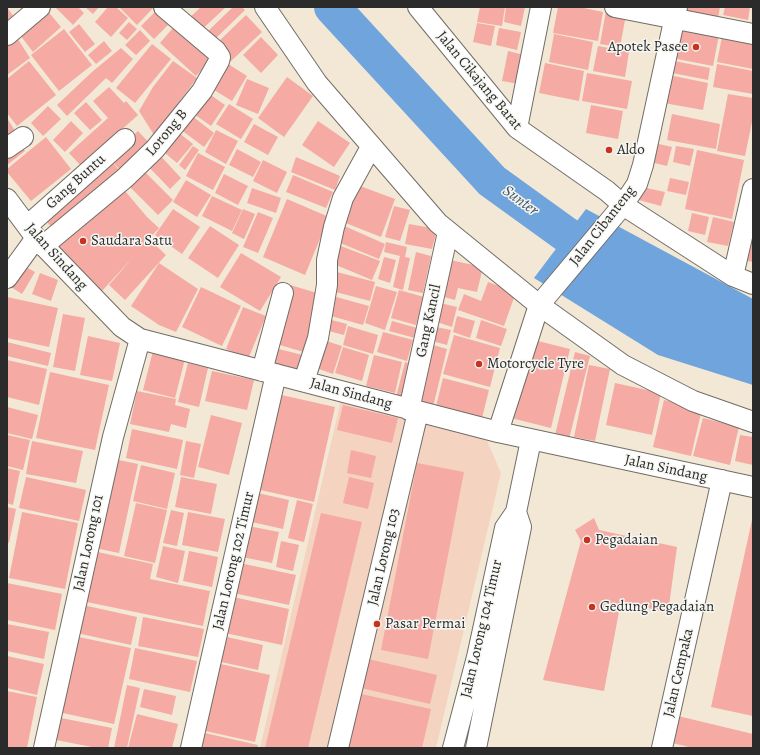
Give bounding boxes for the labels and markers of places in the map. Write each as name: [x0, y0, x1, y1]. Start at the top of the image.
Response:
place label: Apotek Pasee: [608, 38, 688, 56]
marker: Apotek Pasee: [691, 42, 701, 52]
place label: Aldo: [617, 141, 645, 159]
marker: Aldo: [604, 145, 614, 155]
place label: Saudara Satu: [91, 232, 172, 250]
marker: Saudara Satu: [78, 236, 88, 246]
place label: Motorcycle Tyre: [487, 355, 584, 373]
marker: Motorcycle Tyre: [474, 359, 484, 369]
place label: Pegadaian: [595, 531, 658, 549]
marker: Pegadaian: [582, 535, 592, 545]
place label: Gedung Pegadaian: [600, 598, 714, 616]
marker: Gedung Pegadaian: [587, 602, 597, 612]
place label: Pasar Permai: [385, 615, 465, 633]
marker: Pasar Permai: [372, 619, 382, 629]

